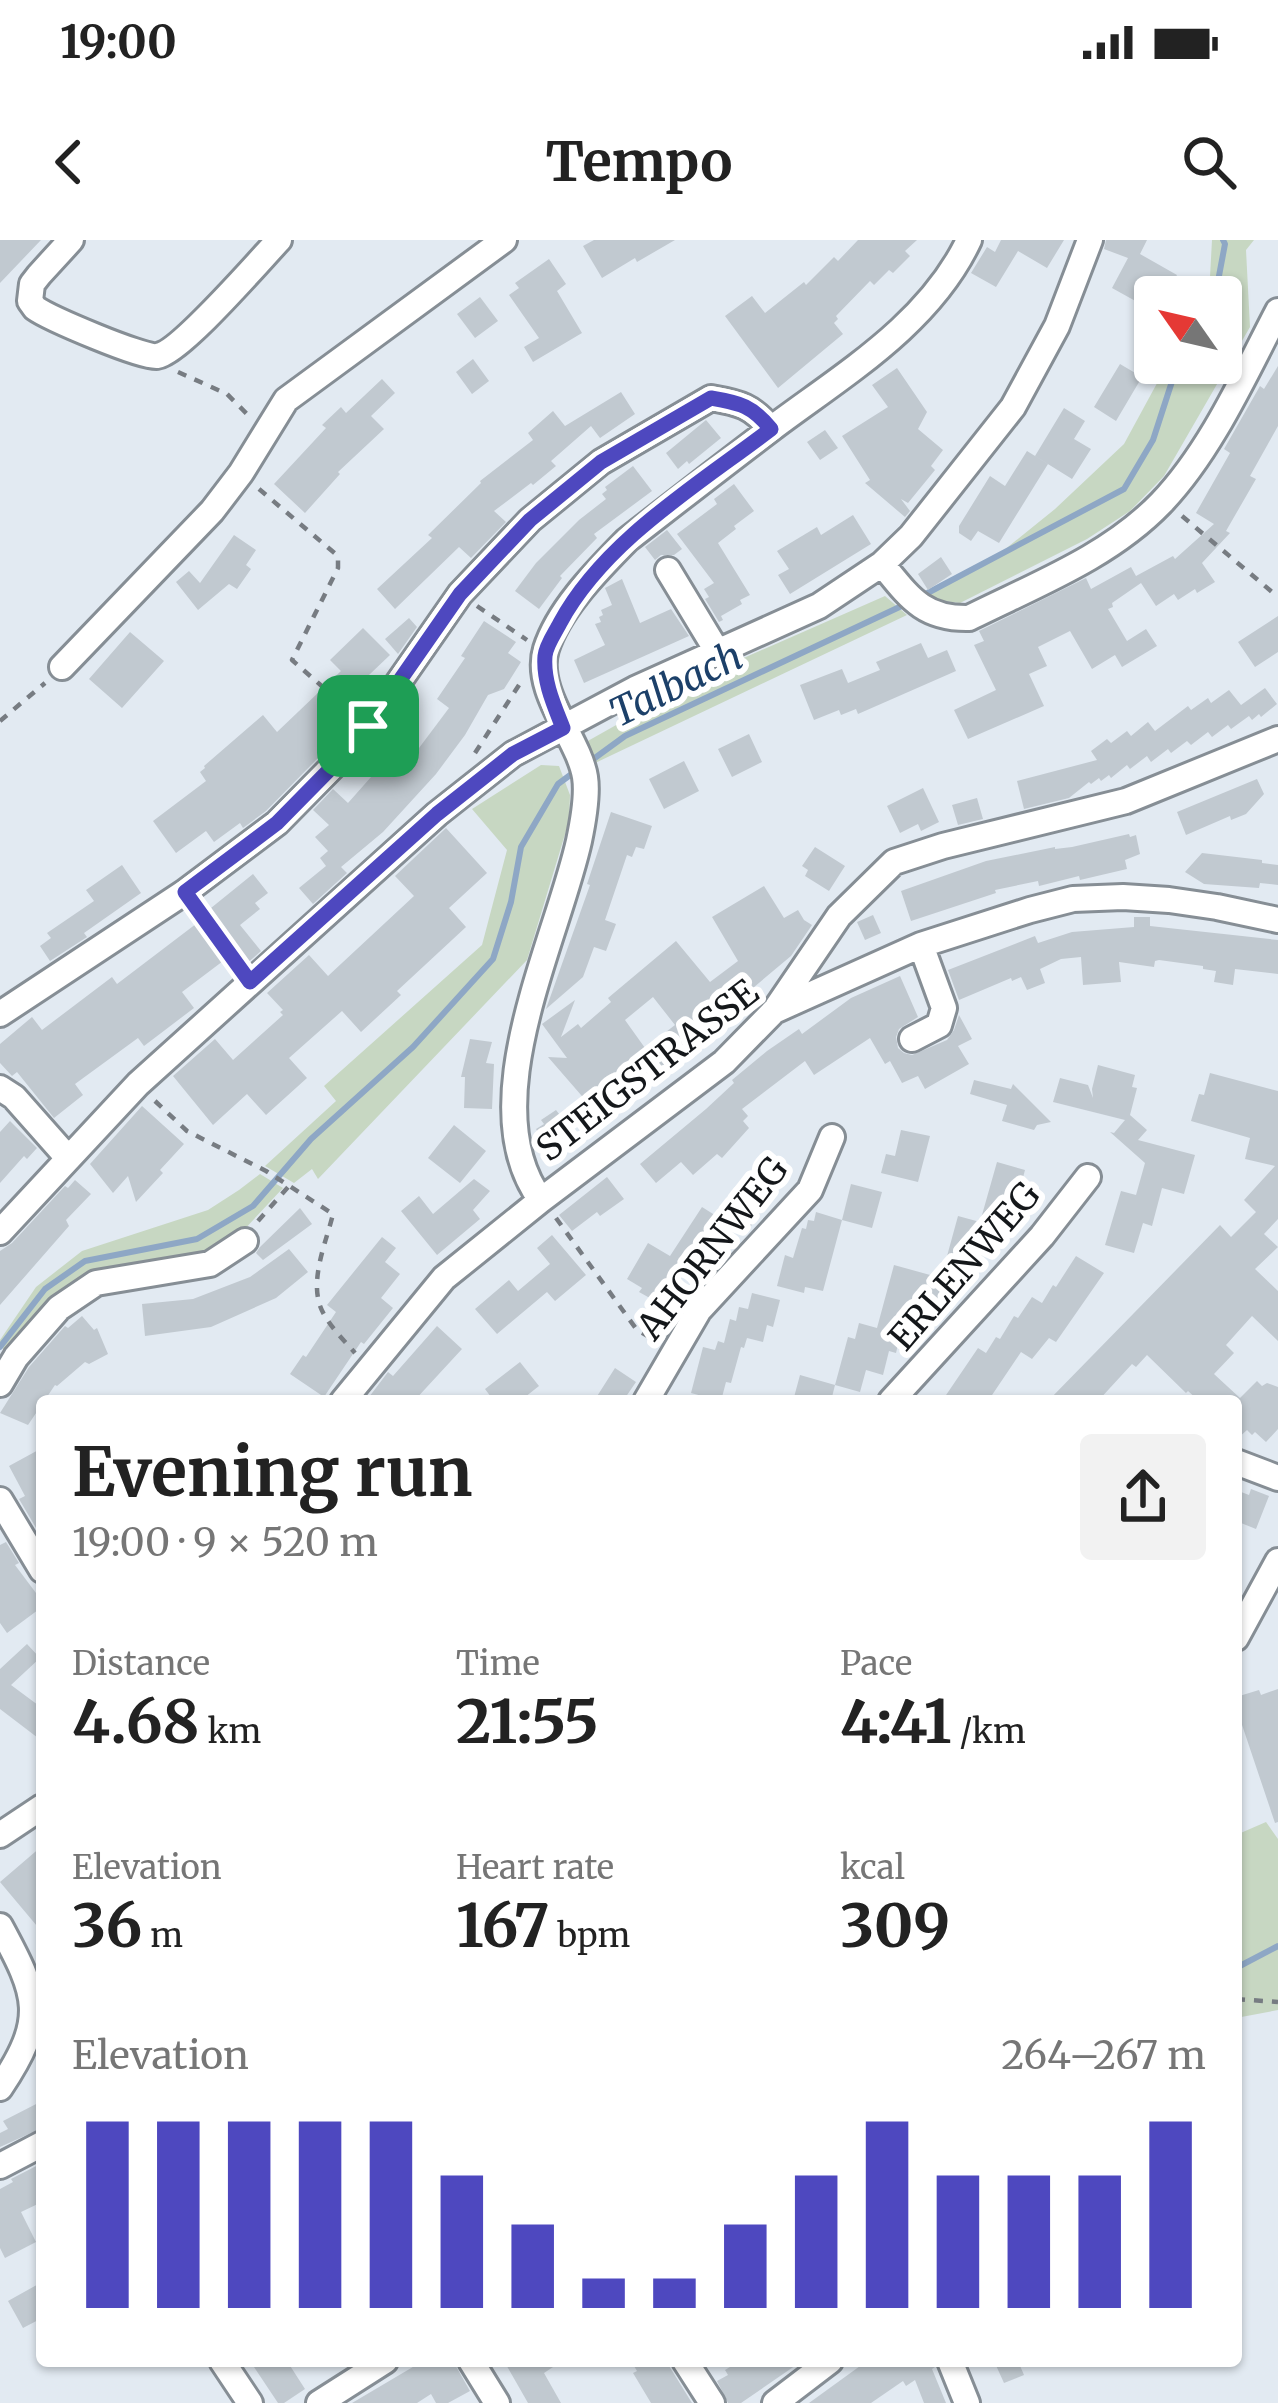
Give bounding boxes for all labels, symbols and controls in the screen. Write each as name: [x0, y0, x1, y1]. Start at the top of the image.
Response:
text: 19:00: [60, 14, 177, 70]
text: Tempo: [546, 128, 732, 196]
icon: back: [36, 129, 102, 195]
icon: search: [1176, 129, 1242, 195]
north arrow: [1134, 276, 1242, 384]
map controls: [1134, 276, 1242, 384]
water label: Talbach: [602, 631, 751, 738]
pin: [317, 675, 419, 777]
icon: arrive: [335, 693, 401, 759]
street label: STEIGSTRASSE: [527, 970, 767, 1171]
street label: AHORNWEG: [627, 1148, 798, 1349]
street label: ERLENWEG: [879, 1173, 1050, 1359]
text: Evening run: [72, 1431, 473, 1514]
button: share: [1080, 1434, 1206, 1560]
text: 19:00 · 9 × 520 m: [72, 1518, 378, 1567]
text: Distance: [72, 1643, 210, 1684]
text: Time: [456, 1643, 540, 1684]
text: Pace: [840, 1643, 912, 1684]
text: 4.68: [72, 1684, 200, 1759]
text: 21:55: [456, 1684, 599, 1759]
text: 4:41: [840, 1684, 952, 1759]
text: km: [200, 1711, 261, 1752]
text: /km: [952, 1711, 1026, 1752]
text: Elevation: [72, 1847, 222, 1888]
text: Heart rate: [456, 1847, 614, 1888]
text: kcal: [840, 1847, 905, 1888]
text: 36: [72, 1888, 143, 1963]
text: 167: [456, 1888, 549, 1963]
text: 309: [840, 1888, 950, 1963]
text: m: [143, 1915, 183, 1956]
text: bpm: [549, 1915, 630, 1956]
text: Elevation: [72, 2031, 249, 2080]
text: 264–267 m: [1001, 2031, 1206, 2080]

